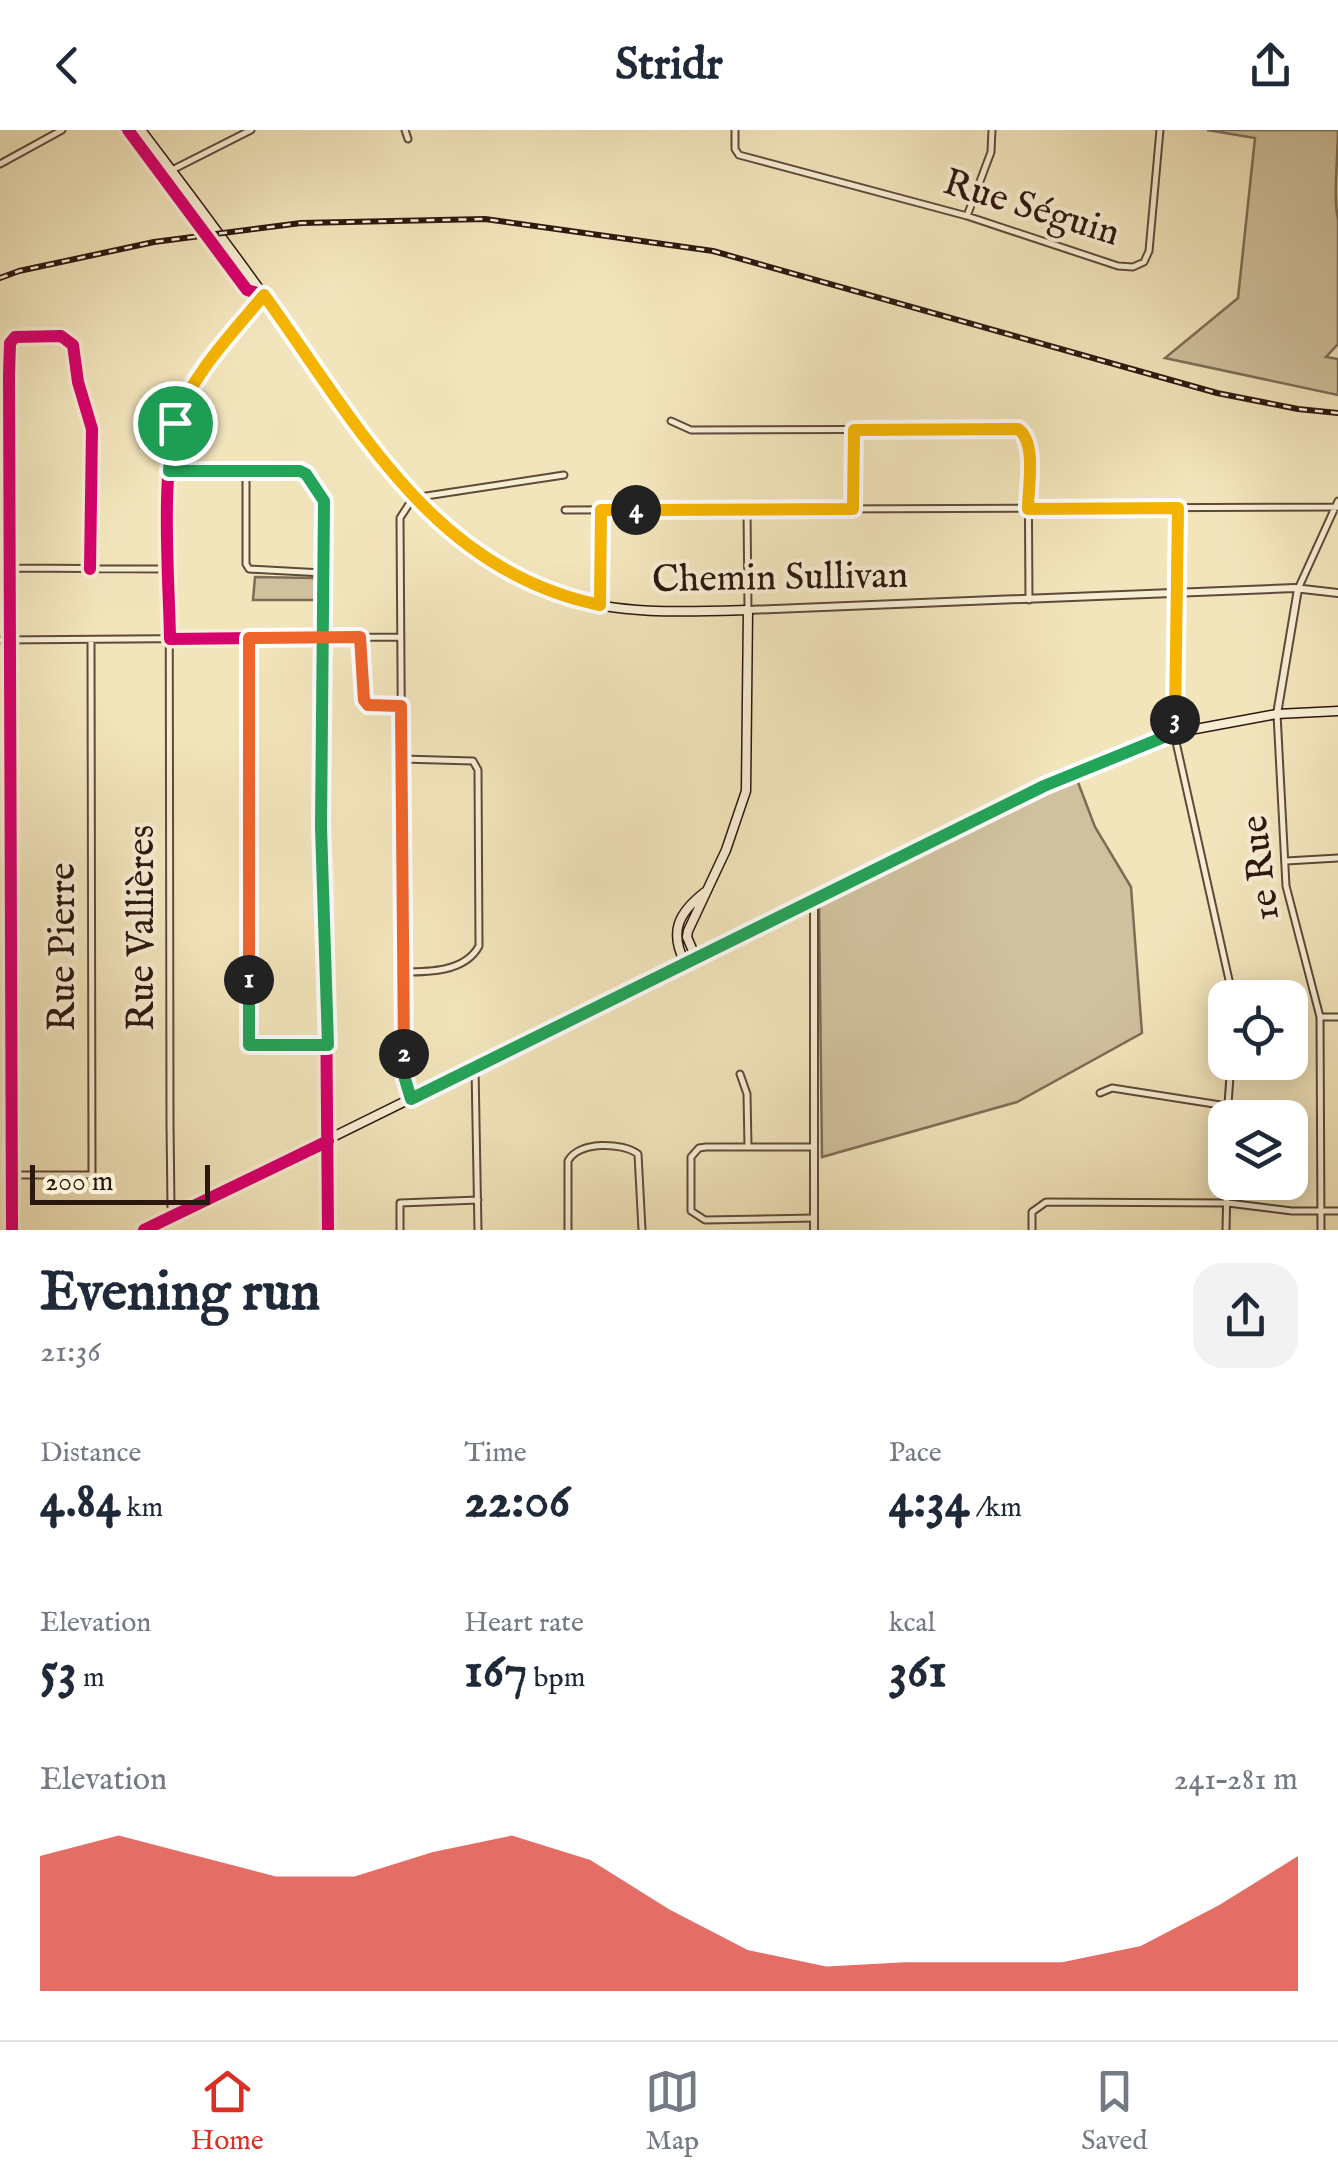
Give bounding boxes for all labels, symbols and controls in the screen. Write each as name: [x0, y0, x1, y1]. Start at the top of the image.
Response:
text: Stridr: [615, 37, 723, 94]
icon: back: [40, 38, 95, 93]
icon: share: [1243, 38, 1298, 93]
street label: Rue Séguin: [937, 159, 1125, 259]
pin: [133, 381, 218, 466]
icon: arrive: [148, 396, 203, 451]
pin: 4: [611, 485, 661, 535]
text: 4: [629, 492, 643, 527]
street label: Chemin Sullivan: [652, 553, 908, 605]
pin: 3: [1150, 695, 1200, 745]
text: 3: [1170, 702, 1180, 737]
street label: 1e Rue: [1232, 813, 1292, 923]
street label: Rue Vallières: [119, 825, 167, 1031]
street label: Rue Pierre: [40, 863, 88, 1031]
pin: 1: [224, 955, 274, 1005]
text: 1: [244, 962, 254, 997]
map controls: [1208, 980, 1308, 1200]
button: locate: [1208, 980, 1308, 1080]
pin: 2: [379, 1029, 429, 1079]
text: 2: [397, 1036, 411, 1071]
button: layers: [1208, 1100, 1308, 1200]
scale bar: [30, 1160, 210, 1204]
text: 200 m: [45, 1165, 113, 1200]
text: Evening run: [40, 1259, 320, 1329]
button: share: [1193, 1263, 1298, 1368]
text: 21:36: [40, 1332, 101, 1373]
text: Distance: [40, 1436, 141, 1471]
text: Time: [464, 1436, 527, 1471]
text: Pace: [889, 1436, 942, 1471]
text: 4.84: [40, 1471, 120, 1534]
text: 22:06: [464, 1471, 570, 1534]
text: 4:34: [889, 1471, 970, 1534]
text: km: [120, 1491, 163, 1526]
text: /km: [970, 1491, 1022, 1526]
text: Elevation: [40, 1606, 151, 1641]
text: Heart rate: [464, 1606, 584, 1641]
text: kcal: [889, 1606, 935, 1641]
text: 53: [40, 1641, 77, 1704]
text: 167: [464, 1641, 527, 1704]
text: 361: [889, 1641, 947, 1704]
text: m: [77, 1661, 105, 1696]
text: bpm: [527, 1661, 585, 1696]
text: Elevation: [40, 1760, 167, 1801]
text: 241–281 m: [1174, 1760, 1298, 1801]
tab: Home: [191, 2064, 264, 2159]
tab: Map: [645, 2064, 700, 2159]
tab: Saved: [1081, 2064, 1147, 2159]

